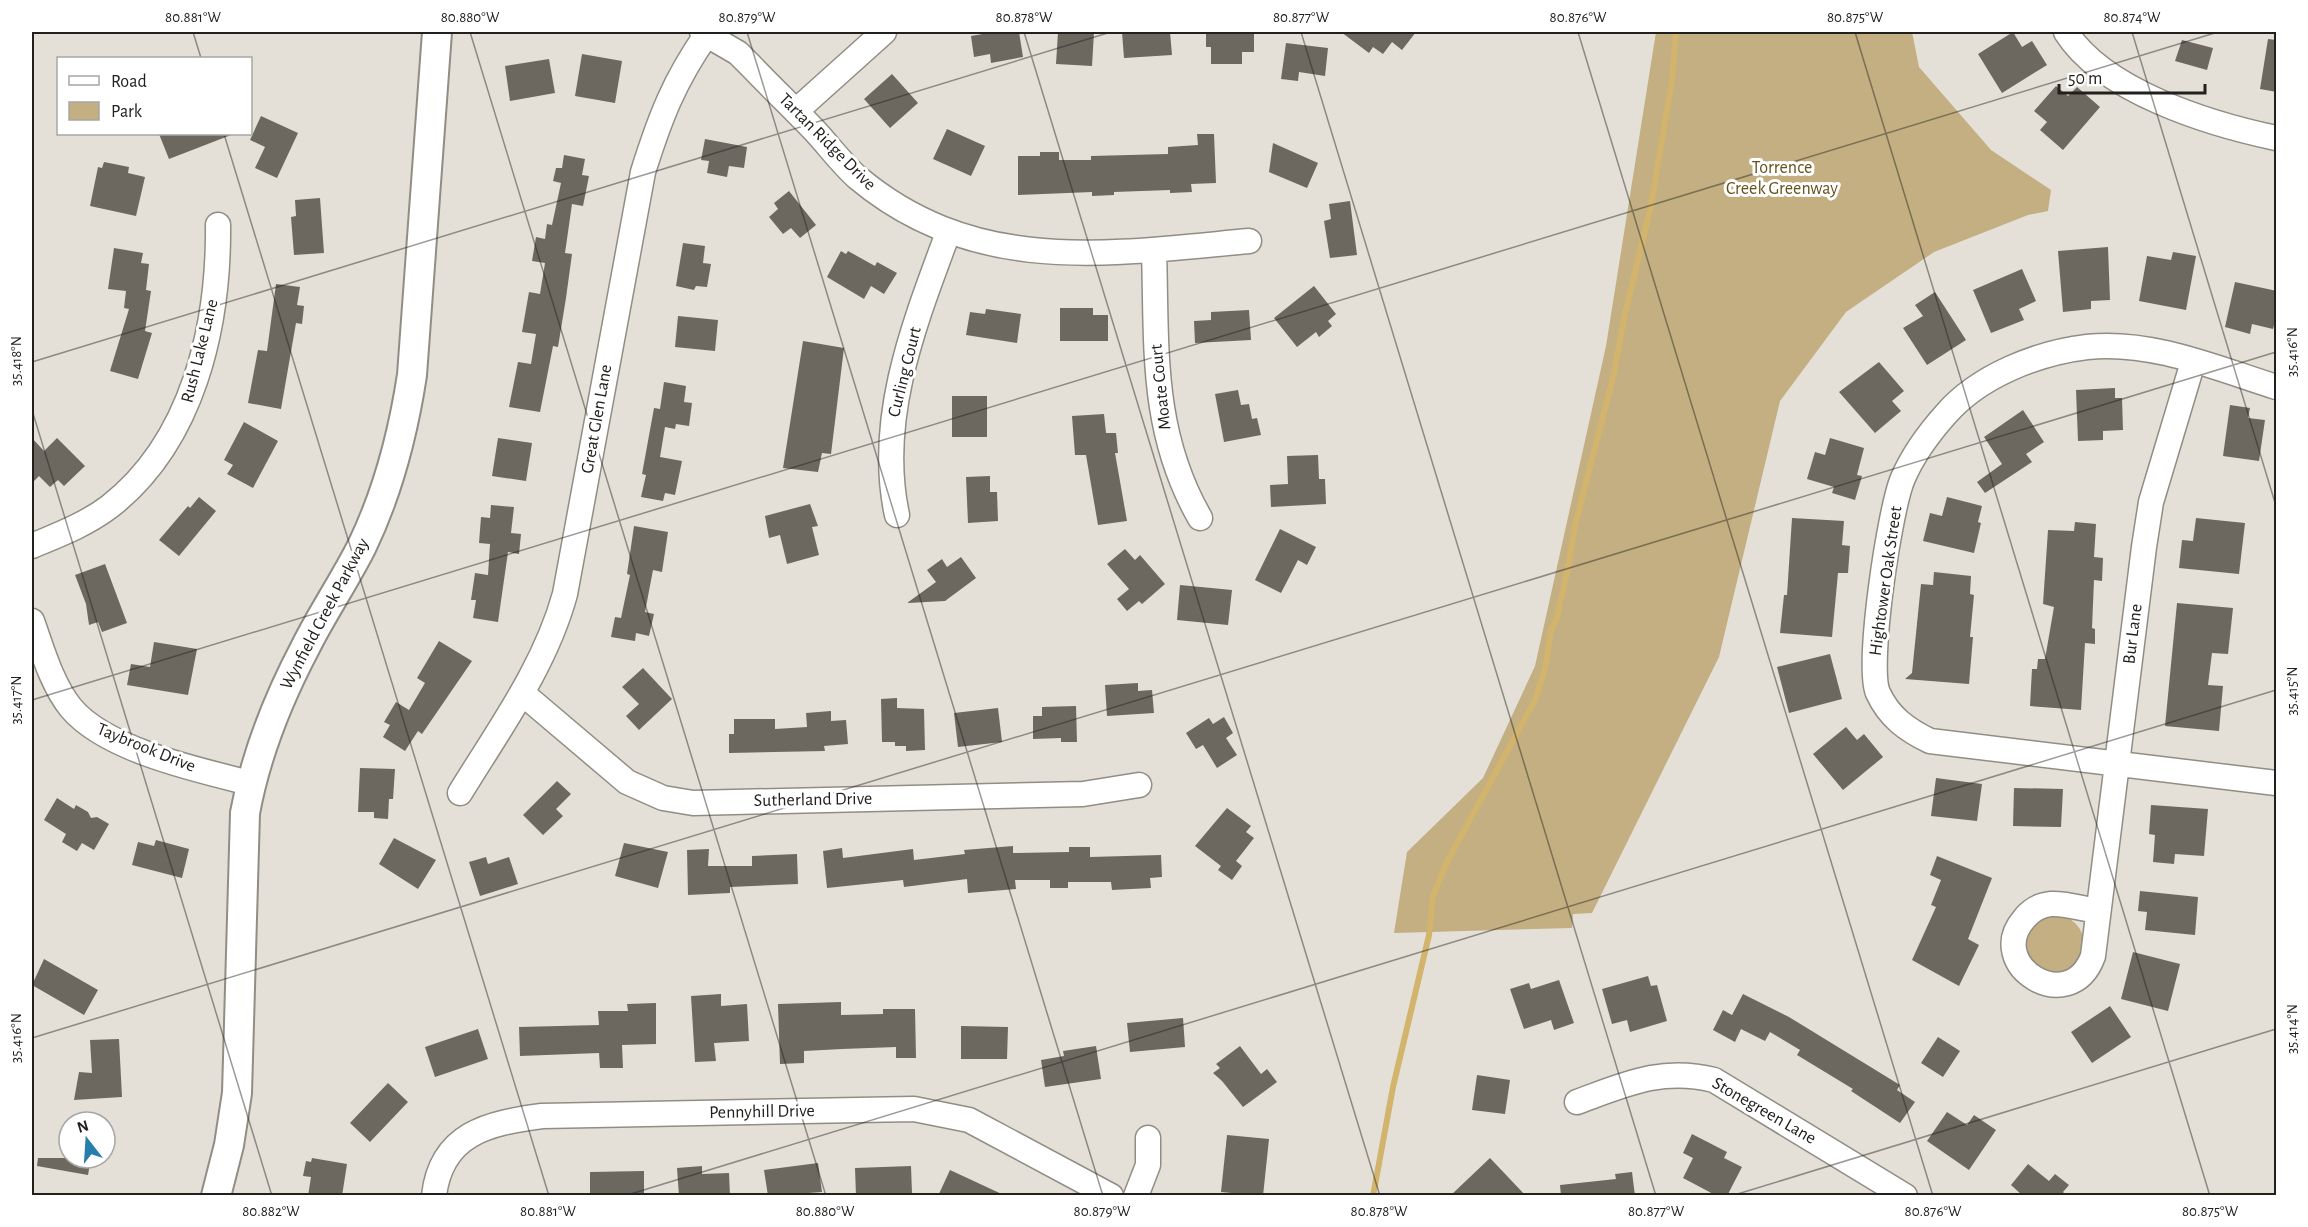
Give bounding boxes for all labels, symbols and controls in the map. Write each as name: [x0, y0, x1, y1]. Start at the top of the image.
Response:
text: 80.881°W: [165, 10, 222, 25]
text: 80.880°W: [441, 10, 500, 25]
text: 80.879°W: [719, 10, 776, 25]
text: 80.878°W: [996, 10, 1053, 25]
text: 80.877°W: [1273, 10, 1330, 25]
text: 80.876°W: [1550, 10, 1607, 25]
text: 80.875°W: [1827, 10, 1884, 25]
text: 80.874°W: [2103, 10, 2161, 25]
legend: [57, 57, 252, 135]
scale bar: [2059, 57, 2204, 95]
text: 50 m: [2068, 70, 2102, 88]
text: Road: [111, 73, 147, 91]
street label: Tartan Ridge Drive: [775, 90, 879, 194]
text: Park: [111, 103, 143, 121]
park label: Torrence Creek Greenway: [1726, 159, 1838, 198]
street label: Rush Lake Lane: [178, 297, 222, 405]
street label: Curling Court: [885, 325, 925, 419]
text: 35.416°N: [2285, 327, 2300, 377]
text: 35.418°N: [9, 336, 24, 386]
street label: Moate Court: [1148, 343, 1174, 431]
street label: Great Glen Lane: [579, 363, 615, 475]
street label: Hightower Oak Street: [1867, 505, 1905, 657]
street label: Wynfield Creek Parkway: [277, 535, 373, 693]
street label: Bur Lane: [2120, 603, 2146, 665]
text: 35.415°N: [2285, 666, 2300, 716]
text: 35.417°N: [9, 675, 24, 725]
street label: Taybrook Drive: [94, 720, 198, 776]
street label: Sutherland Drive: [754, 790, 872, 810]
text: 35.414°N: [2285, 1004, 2300, 1054]
text: 35.416°N: [9, 1013, 24, 1063]
street label: Stonegreen Lane: [1709, 1074, 1819, 1148]
street label: Pennyhill Drive: [709, 1102, 815, 1122]
north arrow: [57, 1110, 117, 1170]
text: N: [75, 1117, 91, 1136]
text: 80.882°W: [242, 1204, 300, 1219]
text: 80.881°W: [520, 1204, 577, 1219]
text: 80.880°W: [796, 1204, 855, 1219]
text: 80.879°W: [1074, 1204, 1131, 1219]
text: 80.878°W: [1351, 1204, 1408, 1219]
text: 80.877°W: [1628, 1204, 1685, 1219]
text: 80.876°W: [1905, 1204, 1962, 1219]
text: 80.875°W: [2182, 1204, 2239, 1219]

